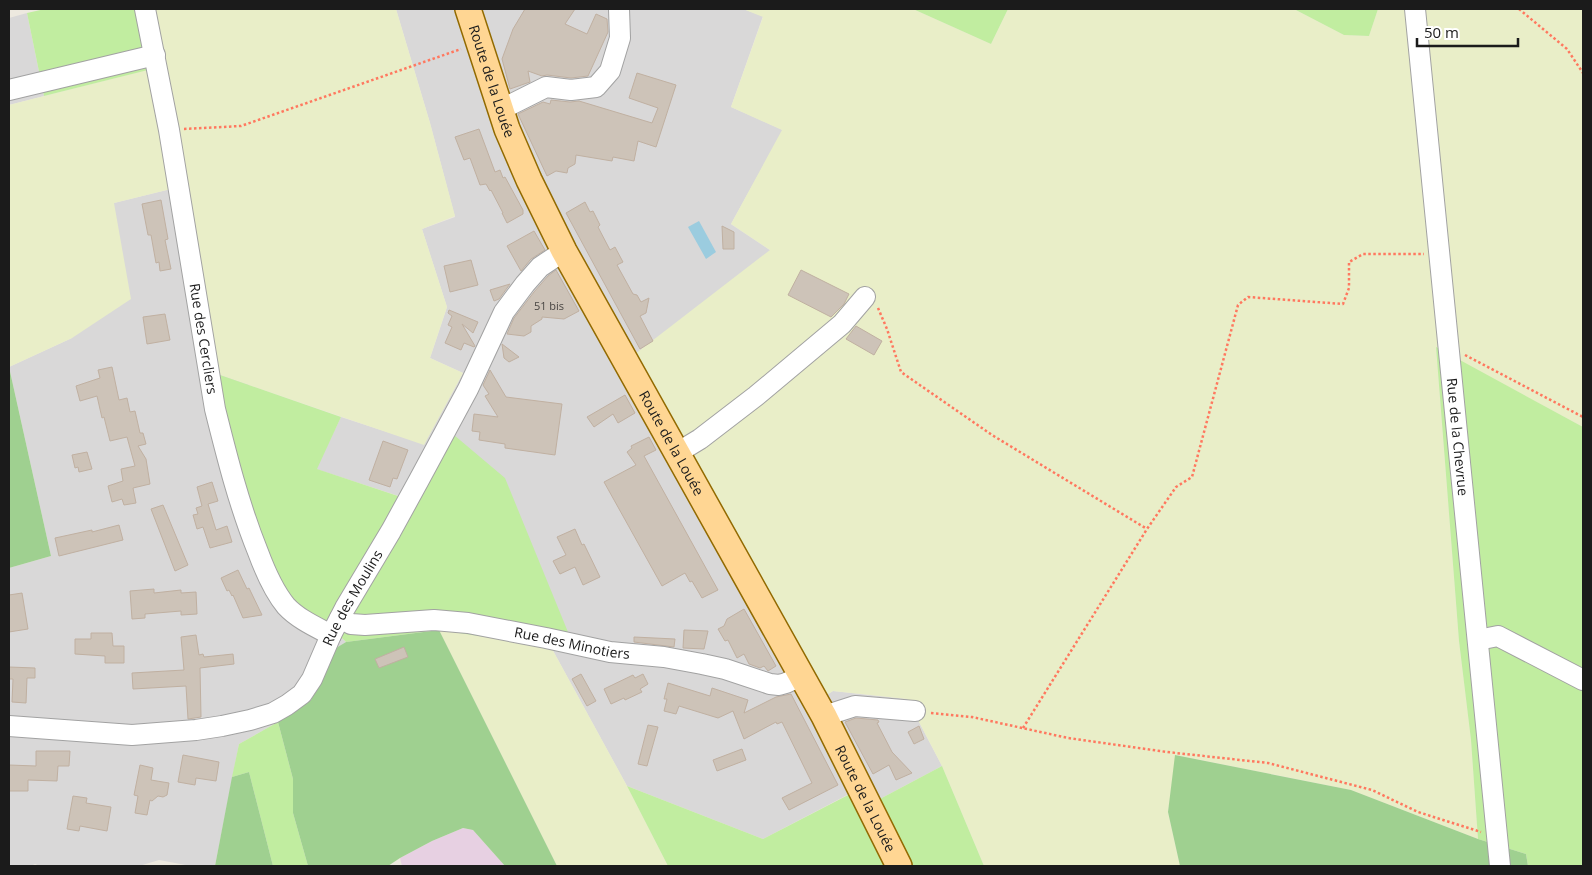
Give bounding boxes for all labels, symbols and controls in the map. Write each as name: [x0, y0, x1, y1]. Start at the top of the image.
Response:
scale bar: [1417, 15, 1518, 47]
street label: Route de la Louée: [465, 22, 520, 140]
text: 50 m: [1424, 22, 1459, 42]
street label: Rue des Cercliers: [185, 282, 222, 396]
house number: 51 bis: [534, 298, 564, 313]
street label: Rue de la Chevrue: [1443, 377, 1473, 497]
street label: Route de la Louée: [635, 387, 709, 499]
street label: Rue des Moulins: [317, 546, 387, 649]
street label: Rue des Minotiers: [513, 622, 631, 663]
street label: Route de la Louée: [831, 742, 901, 855]

